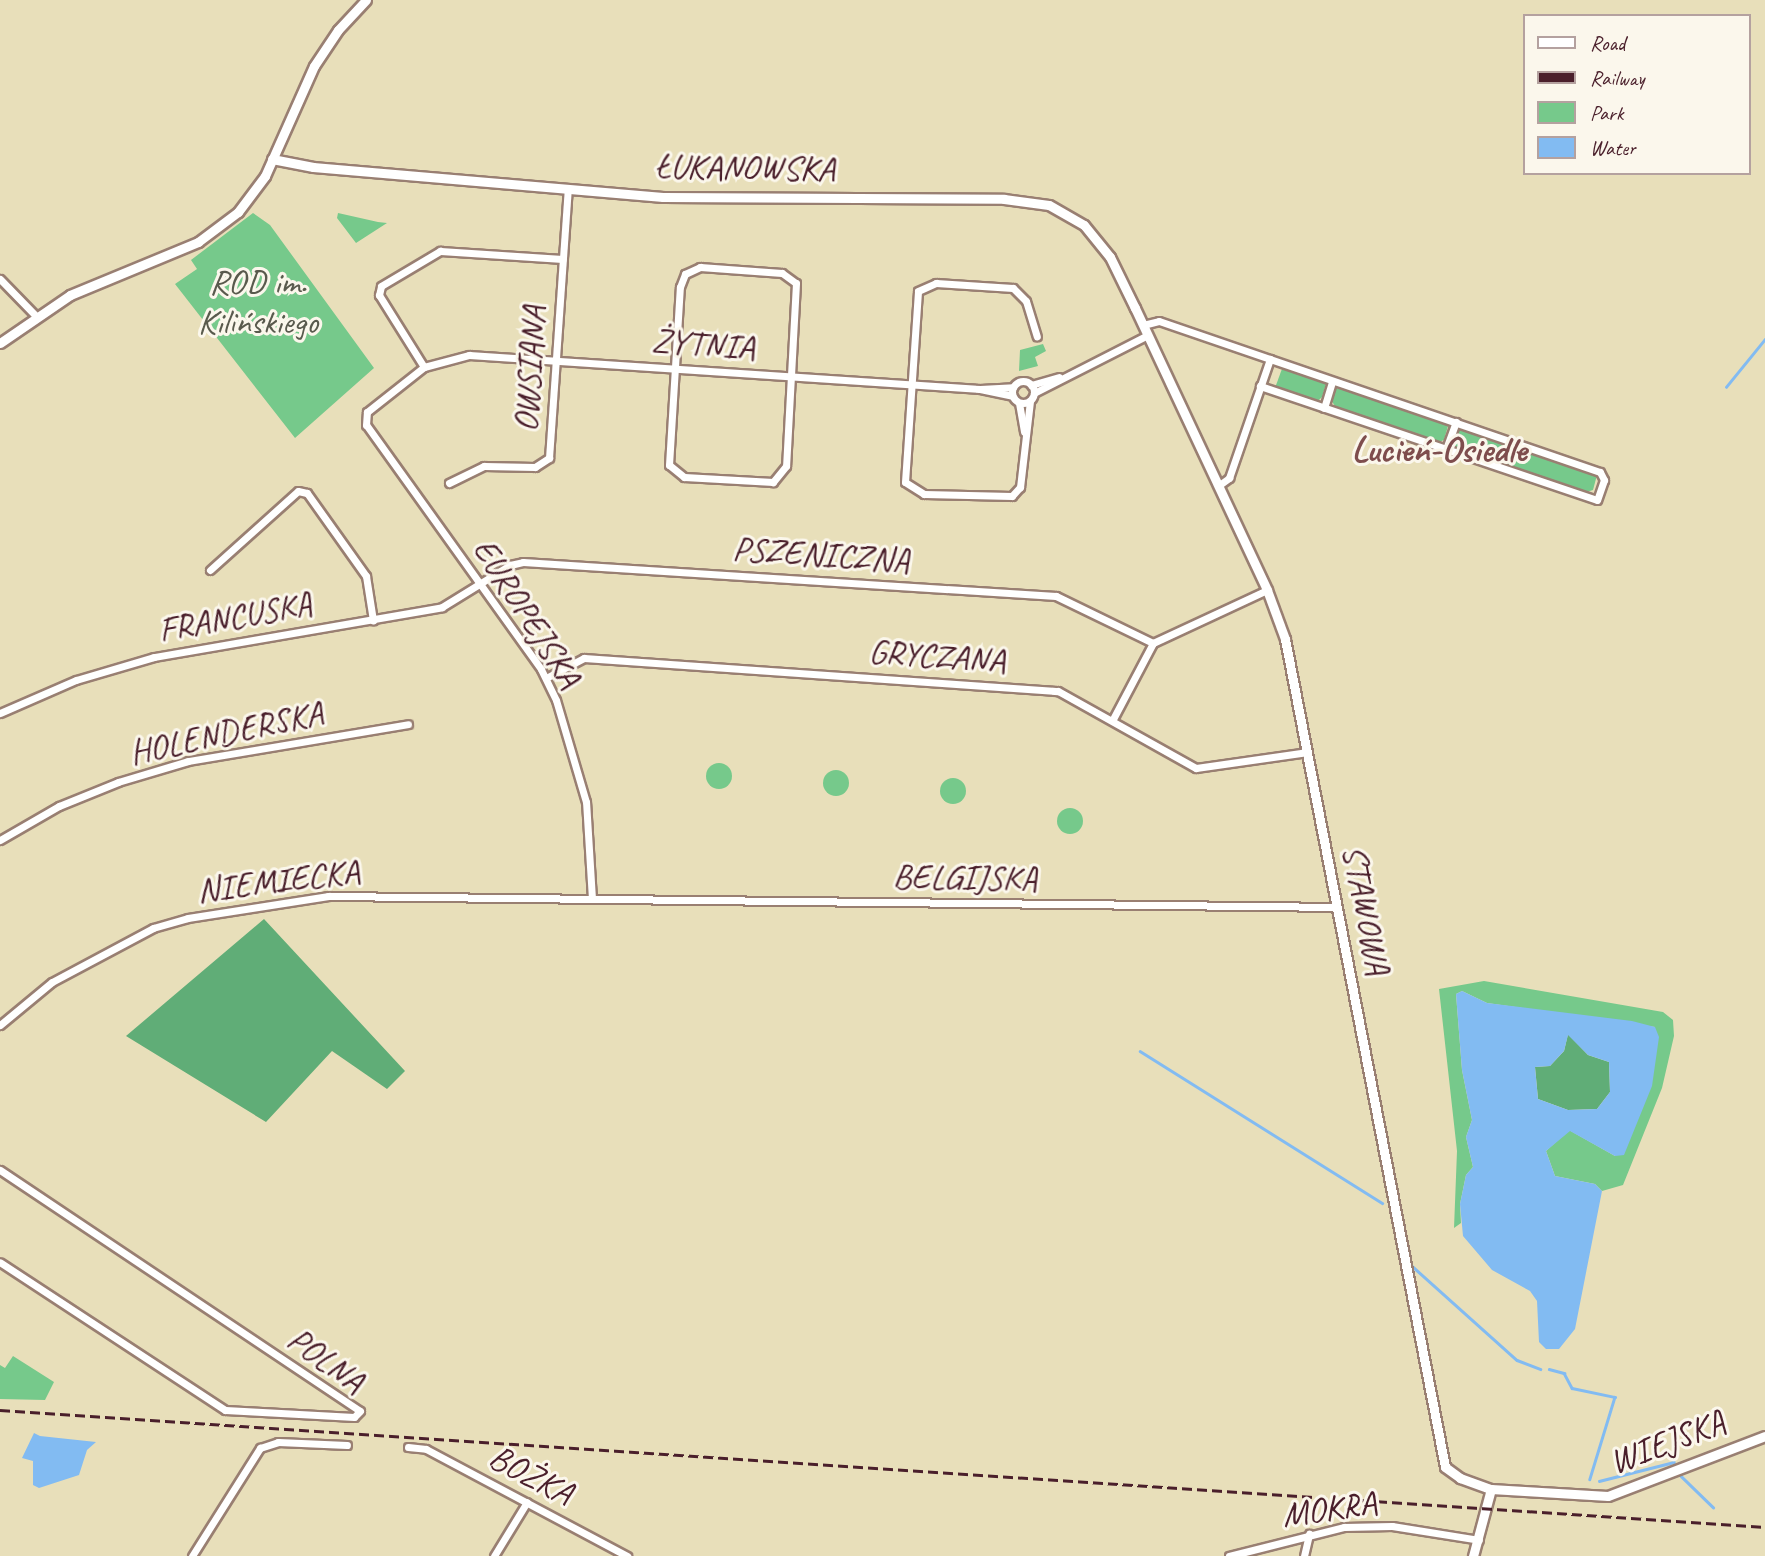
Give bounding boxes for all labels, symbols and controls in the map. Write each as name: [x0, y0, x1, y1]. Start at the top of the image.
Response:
legend: [1524, 14, 1751, 175]
text: Road: [1590, 30, 1625, 56]
text: Railway: [1590, 65, 1644, 91]
text: Park: [1590, 100, 1623, 126]
text: Water: [1590, 135, 1636, 161]
street label: ŁUKANOWSKA: [655, 145, 835, 191]
park label: ROD im. Kilińskiego: [198, 261, 318, 343]
street label: OWSIANA: [505, 305, 555, 433]
street label: ŻYTNIA: [650, 319, 756, 369]
district label: Lucień-Osiedle: [1351, 427, 1527, 471]
street label: PSZENICZNA: [731, 528, 911, 582]
street label: EUROPEJSKA: [463, 531, 591, 695]
street label: FRANCUSKA: [155, 583, 315, 651]
street label: GRYCZANA: [867, 630, 1007, 682]
street label: HOLENDERSKA: [125, 692, 327, 774]
street label: STAWOWA: [1333, 842, 1399, 978]
street label: NIEMIECKA: [195, 850, 361, 912]
street label: BELGIJSKA: [892, 856, 1038, 900]
street label: POLNA: [279, 1318, 373, 1402]
street label: WIEJSKA: [1603, 1401, 1731, 1483]
street label: BOŻKA: [482, 1436, 580, 1514]
street label: MOKRA: [1279, 1482, 1379, 1536]

